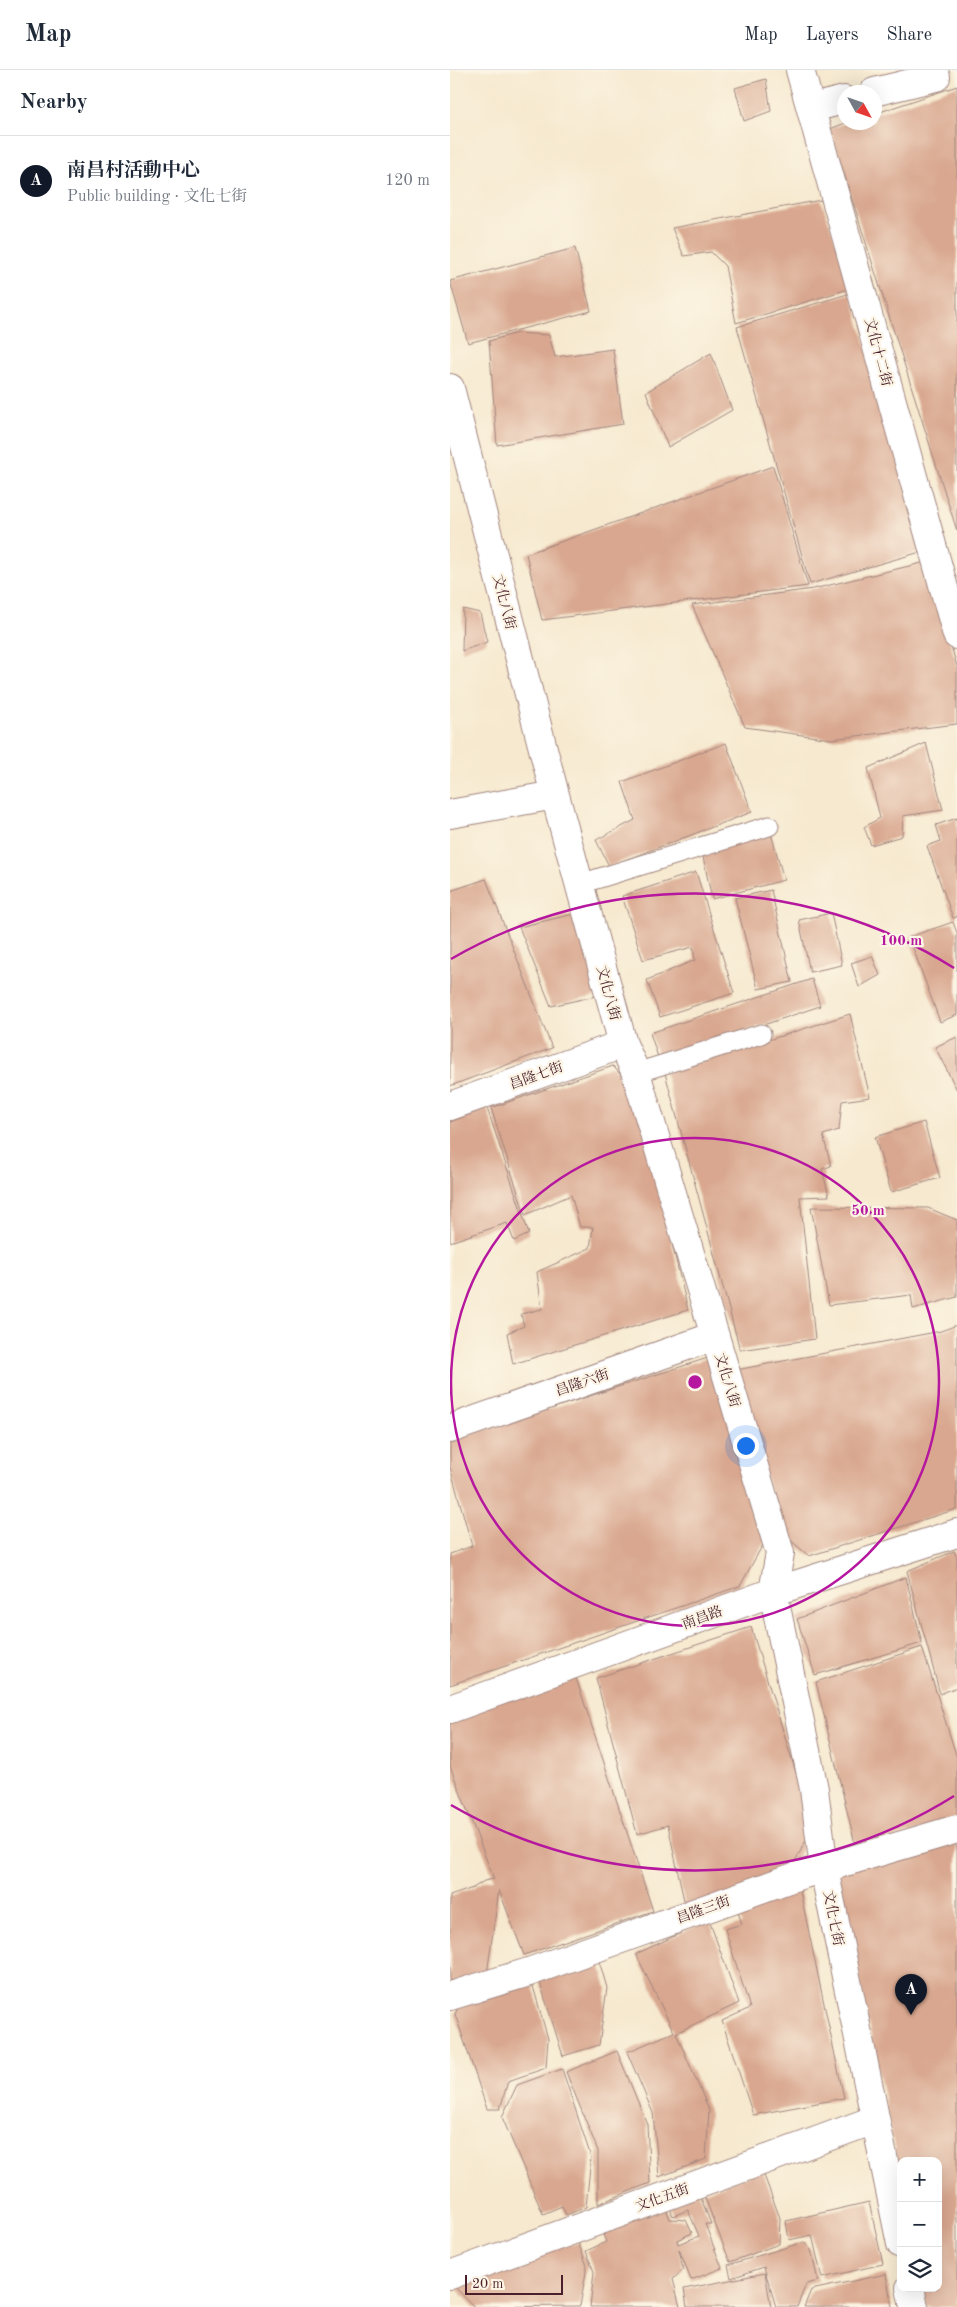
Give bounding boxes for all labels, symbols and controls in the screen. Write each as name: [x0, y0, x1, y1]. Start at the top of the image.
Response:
text: Map: [25, 23, 72, 47]
text: Map: [744, 26, 778, 44]
text: Layers: [806, 26, 858, 44]
text: Share: [886, 26, 932, 44]
north arrow: [837, 85, 882, 130]
text: Nearby: [20, 92, 88, 113]
text: 南昌村活動中心: [67, 162, 200, 181]
text: A: [30, 173, 42, 189]
text: 120 m: [385, 173, 430, 189]
text: Public building · 文化七街: [67, 189, 247, 205]
street label: 文化十二街: [862, 316, 895, 388]
street label: 文化八街: [490, 573, 519, 631]
text: 100 m: [880, 934, 922, 949]
street label: 文化八街: [594, 964, 623, 1022]
street label: 昌隆七街: [507, 1059, 565, 1092]
text: 50 m: [851, 1204, 885, 1219]
street label: 文化八街: [712, 1351, 743, 1409]
street label: 昌隆六街: [553, 1366, 611, 1399]
centre of rings: [686, 1373, 704, 1391]
your location: [733, 1433, 759, 1459]
street label: 南昌路: [680, 1603, 724, 1632]
street label: 文化七街: [821, 1889, 846, 1947]
street label: 昌隆三街: [674, 1893, 732, 1926]
pin: A: [895, 1974, 927, 2015]
map controls: [897, 2157, 942, 2292]
button: +: [897, 2157, 942, 2202]
street label: 文化五街: [633, 2181, 691, 2214]
button: −: [897, 2202, 942, 2247]
button: layers: [897, 2247, 942, 2292]
scale bar: [465, 2272, 562, 2295]
text: 20 m: [472, 2277, 503, 2291]

